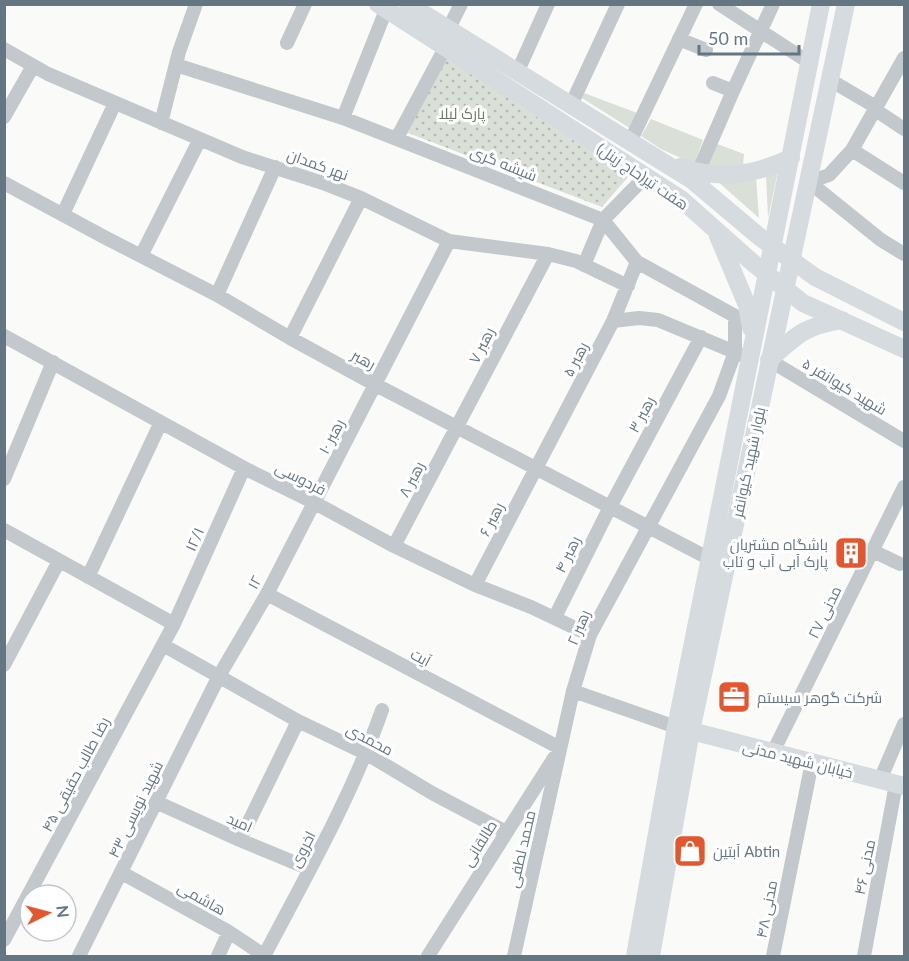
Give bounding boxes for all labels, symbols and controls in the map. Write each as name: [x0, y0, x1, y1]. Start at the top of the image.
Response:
scale bar: [699, 18, 800, 56]
text: 50 m: [708, 27, 748, 49]
park label: پارک لیلا: [439, 104, 485, 124]
street label: هفت تیر(حاج زینل): [592, 139, 692, 216]
street label: شیشه گری: [467, 141, 540, 186]
street label: نهر کمدان: [284, 145, 351, 185]
street label: رهبر ۷: [464, 324, 499, 366]
street label: رهبر ۵: [558, 339, 592, 380]
street label: رهبر: [347, 345, 379, 374]
street label: شهید کیوانفر ۵: [799, 354, 890, 420]
street label: رهبر ۳: [624, 393, 659, 436]
street label: بلوار شهید کیوانفر: [727, 405, 770, 520]
street label: رهبر ۱۰: [314, 415, 349, 457]
street label: فردوسی: [272, 458, 329, 500]
street label: رهبر ۸: [394, 458, 429, 500]
street label: رهبر ۶: [475, 499, 508, 539]
street label: ۱۲/۱: [181, 524, 207, 554]
street label: رهبر ۴: [550, 533, 584, 576]
place label: باشگاه مشتریان پارک آبی آب و تاب: [723, 535, 828, 572]
building icon: باشگاه مشتریان پارک آبی آب و تاب: [833, 535, 869, 571]
street label: ۱۲: [243, 572, 265, 592]
street label: مدنی ۲۷: [804, 583, 846, 642]
street label: رهبر ۲: [563, 607, 594, 648]
street label: آیت: [408, 644, 434, 670]
office icon: شرکت گوهر سیستم: [716, 679, 752, 715]
place label: شرکت گوهر سیستم: [757, 688, 882, 708]
street label: ۴۵ رضا طالب حقیقی: [37, 714, 115, 835]
street label: محمدی: [343, 719, 396, 761]
street label: خیابان شهید مدنی: [741, 737, 855, 783]
street label: ۴۳ شهید نویسی: [104, 758, 168, 861]
street label: امید: [224, 808, 256, 836]
street label: محمد لطفی: [503, 809, 541, 890]
street label: طالقانی: [458, 817, 502, 870]
street label: اخروی: [285, 828, 321, 871]
shop icon: آبتین Abtin: [672, 833, 708, 869]
street label: مدنی ۴۶: [850, 838, 880, 897]
place label: آبتین Abtin: [713, 842, 780, 862]
street label: هاشمی: [174, 877, 229, 920]
street label: مدنی ۴۸: [752, 879, 782, 940]
north arrow: [18, 883, 78, 943]
text: N: [53, 904, 74, 919]

